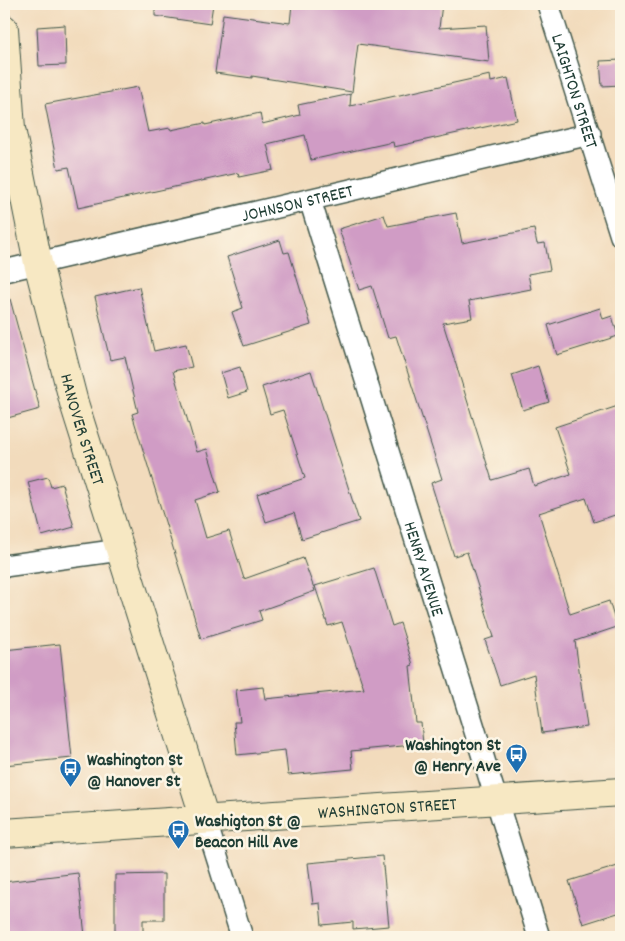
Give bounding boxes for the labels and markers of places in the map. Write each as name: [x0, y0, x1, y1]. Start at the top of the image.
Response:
place label: Washington St @ Henry Ave: [405, 734, 501, 780]
bus stop icon: Washington St @ Henry Ave: [505, 742, 529, 773]
place label: Washington St @ Hanover St: [87, 749, 183, 795]
bus stop icon: Washington St @ Hanover St: [59, 757, 83, 788]
place label: Washigton St @ Beacon Hill Ave: [195, 810, 301, 856]
bus stop icon: Washigton St @ Beacon Hill Ave: [167, 818, 191, 849]

